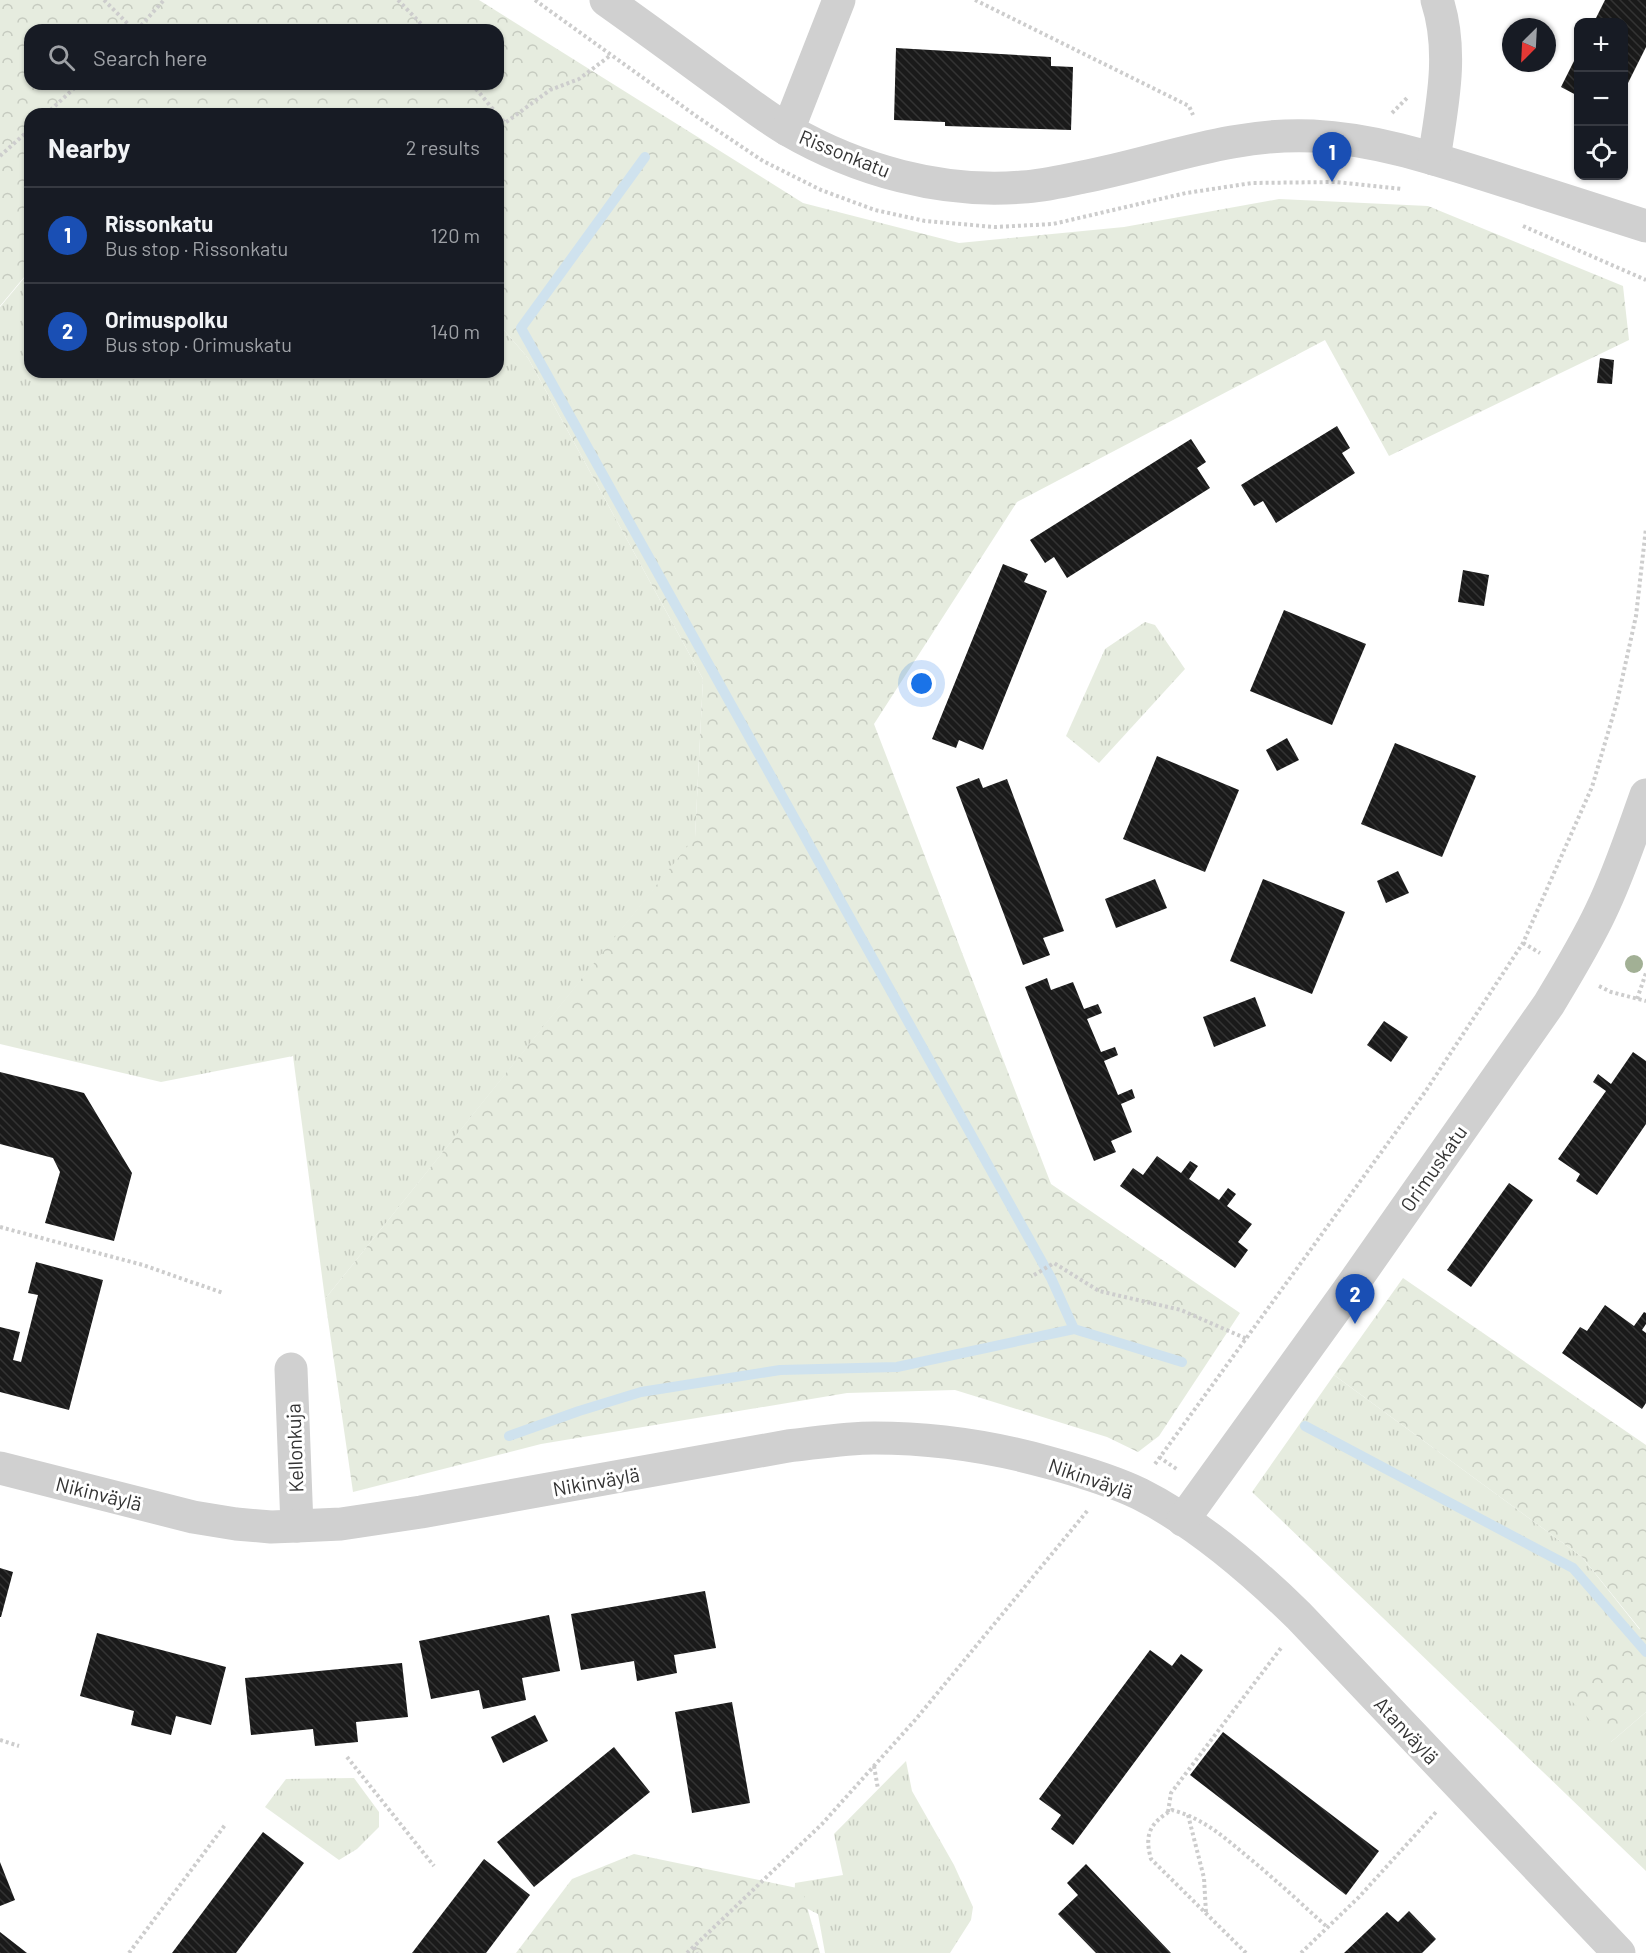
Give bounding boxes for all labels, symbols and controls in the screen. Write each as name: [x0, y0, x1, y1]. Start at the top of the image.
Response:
north arrow: [1502, 18, 1556, 72]
map controls: [1574, 18, 1628, 180]
button: +: [1574, 18, 1628, 72]
search box: [24, 24, 504, 90]
icon: search: [45, 41, 78, 74]
text: Search here: [93, 44, 207, 70]
button: −: [1574, 72, 1628, 126]
street label: Rissonkatu: [796, 124, 894, 182]
button: locate: [1574, 126, 1628, 180]
text: Nearby: [48, 132, 130, 163]
pin: 1: [1312, 132, 1352, 182]
text: 2 results: [406, 135, 480, 159]
text: Rissonkatu: [105, 210, 213, 236]
text: 1: [64, 223, 71, 247]
text: 120 m: [430, 223, 480, 247]
text: Bus stop · Rissonkatu: [105, 236, 288, 260]
text: Orimuspolku: [105, 306, 228, 332]
text: 2: [62, 319, 73, 343]
text: 140 m: [430, 319, 480, 343]
text: Bus stop · Orimuskatu: [105, 332, 292, 356]
your location: [907, 669, 936, 698]
street label: Orimuskatu: [1395, 1120, 1471, 1216]
pin: 2: [1336, 1274, 1374, 1324]
street label: Kellonkuja: [280, 1403, 308, 1493]
street label: Nikinväylä: [1046, 1452, 1136, 1504]
street label: Nikinväylä: [551, 1462, 641, 1500]
street label: Nikinväylä: [54, 1471, 144, 1515]
street label: Atanväylä: [1370, 1691, 1444, 1769]

